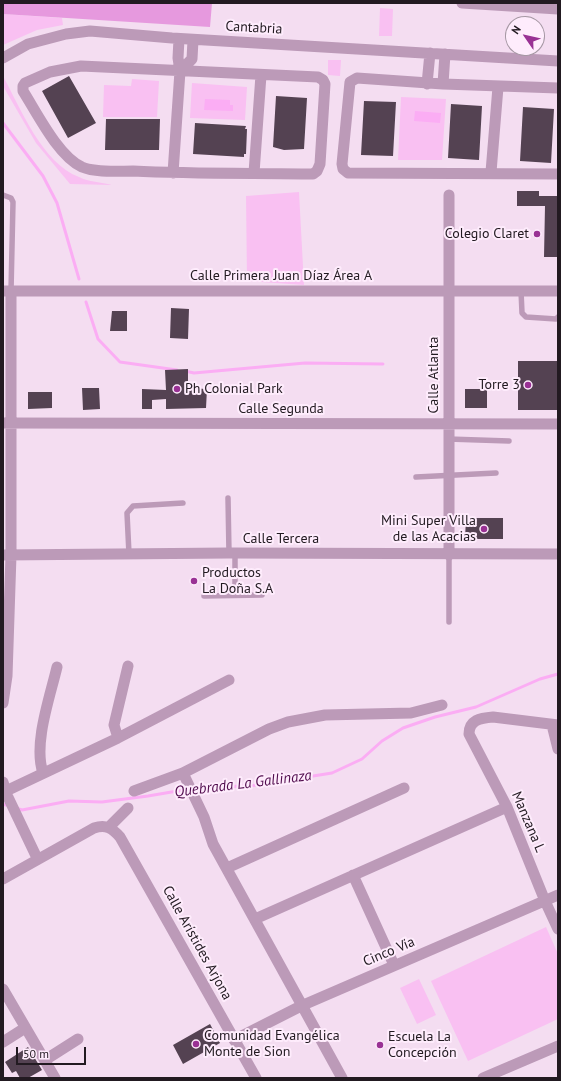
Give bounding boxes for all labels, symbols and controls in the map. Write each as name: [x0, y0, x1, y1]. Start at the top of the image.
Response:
north arrow: [505, 16, 545, 56]
street label: Cantabria: [225, 18, 283, 38]
text: N: [508, 23, 524, 37]
place label: Colegio Claret: [445, 226, 529, 242]
marker: Colegio Claret: [532, 229, 542, 239]
street label: Calle Primera Juan Díaz Área A: [190, 268, 372, 284]
street label: Calle Atlanta: [426, 337, 442, 413]
place label: Torre 3: [479, 377, 520, 393]
marker: Torre 3: [523, 380, 533, 390]
place label: Ph Colonial Park: [185, 381, 283, 397]
marker: Ph Colonial Park: [172, 384, 182, 394]
street label: Calle Segunda: [238, 401, 324, 417]
place label: Mini Super Villa de las Acacias: [381, 513, 476, 546]
marker: Mini Super Villa de las Acacias: [479, 524, 489, 534]
street label: Calle Tercera: [243, 531, 319, 547]
place label: Productos La Doña S.A: [202, 565, 273, 598]
marker: Productos La Doña S.A: [189, 576, 199, 586]
water label: Quebrada La Gallinaza: [173, 767, 313, 801]
street label: Manzana L: [508, 789, 548, 855]
street label: Calle Arístides Arjona: [159, 883, 235, 1003]
street label: Cinco Vía: [361, 934, 417, 970]
place label: Comunidad Evangélica Monte de Sion: [204, 1028, 340, 1060]
place label: Escuela La Concepción: [388, 1029, 457, 1062]
scale bar: [18, 1039, 88, 1065]
marker: Comunidad Evangélica Monte de Sion: [191, 1039, 201, 1049]
marker: Escuela La Concepción: [375, 1040, 385, 1050]
text: 50 m: [23, 1046, 49, 1061]

